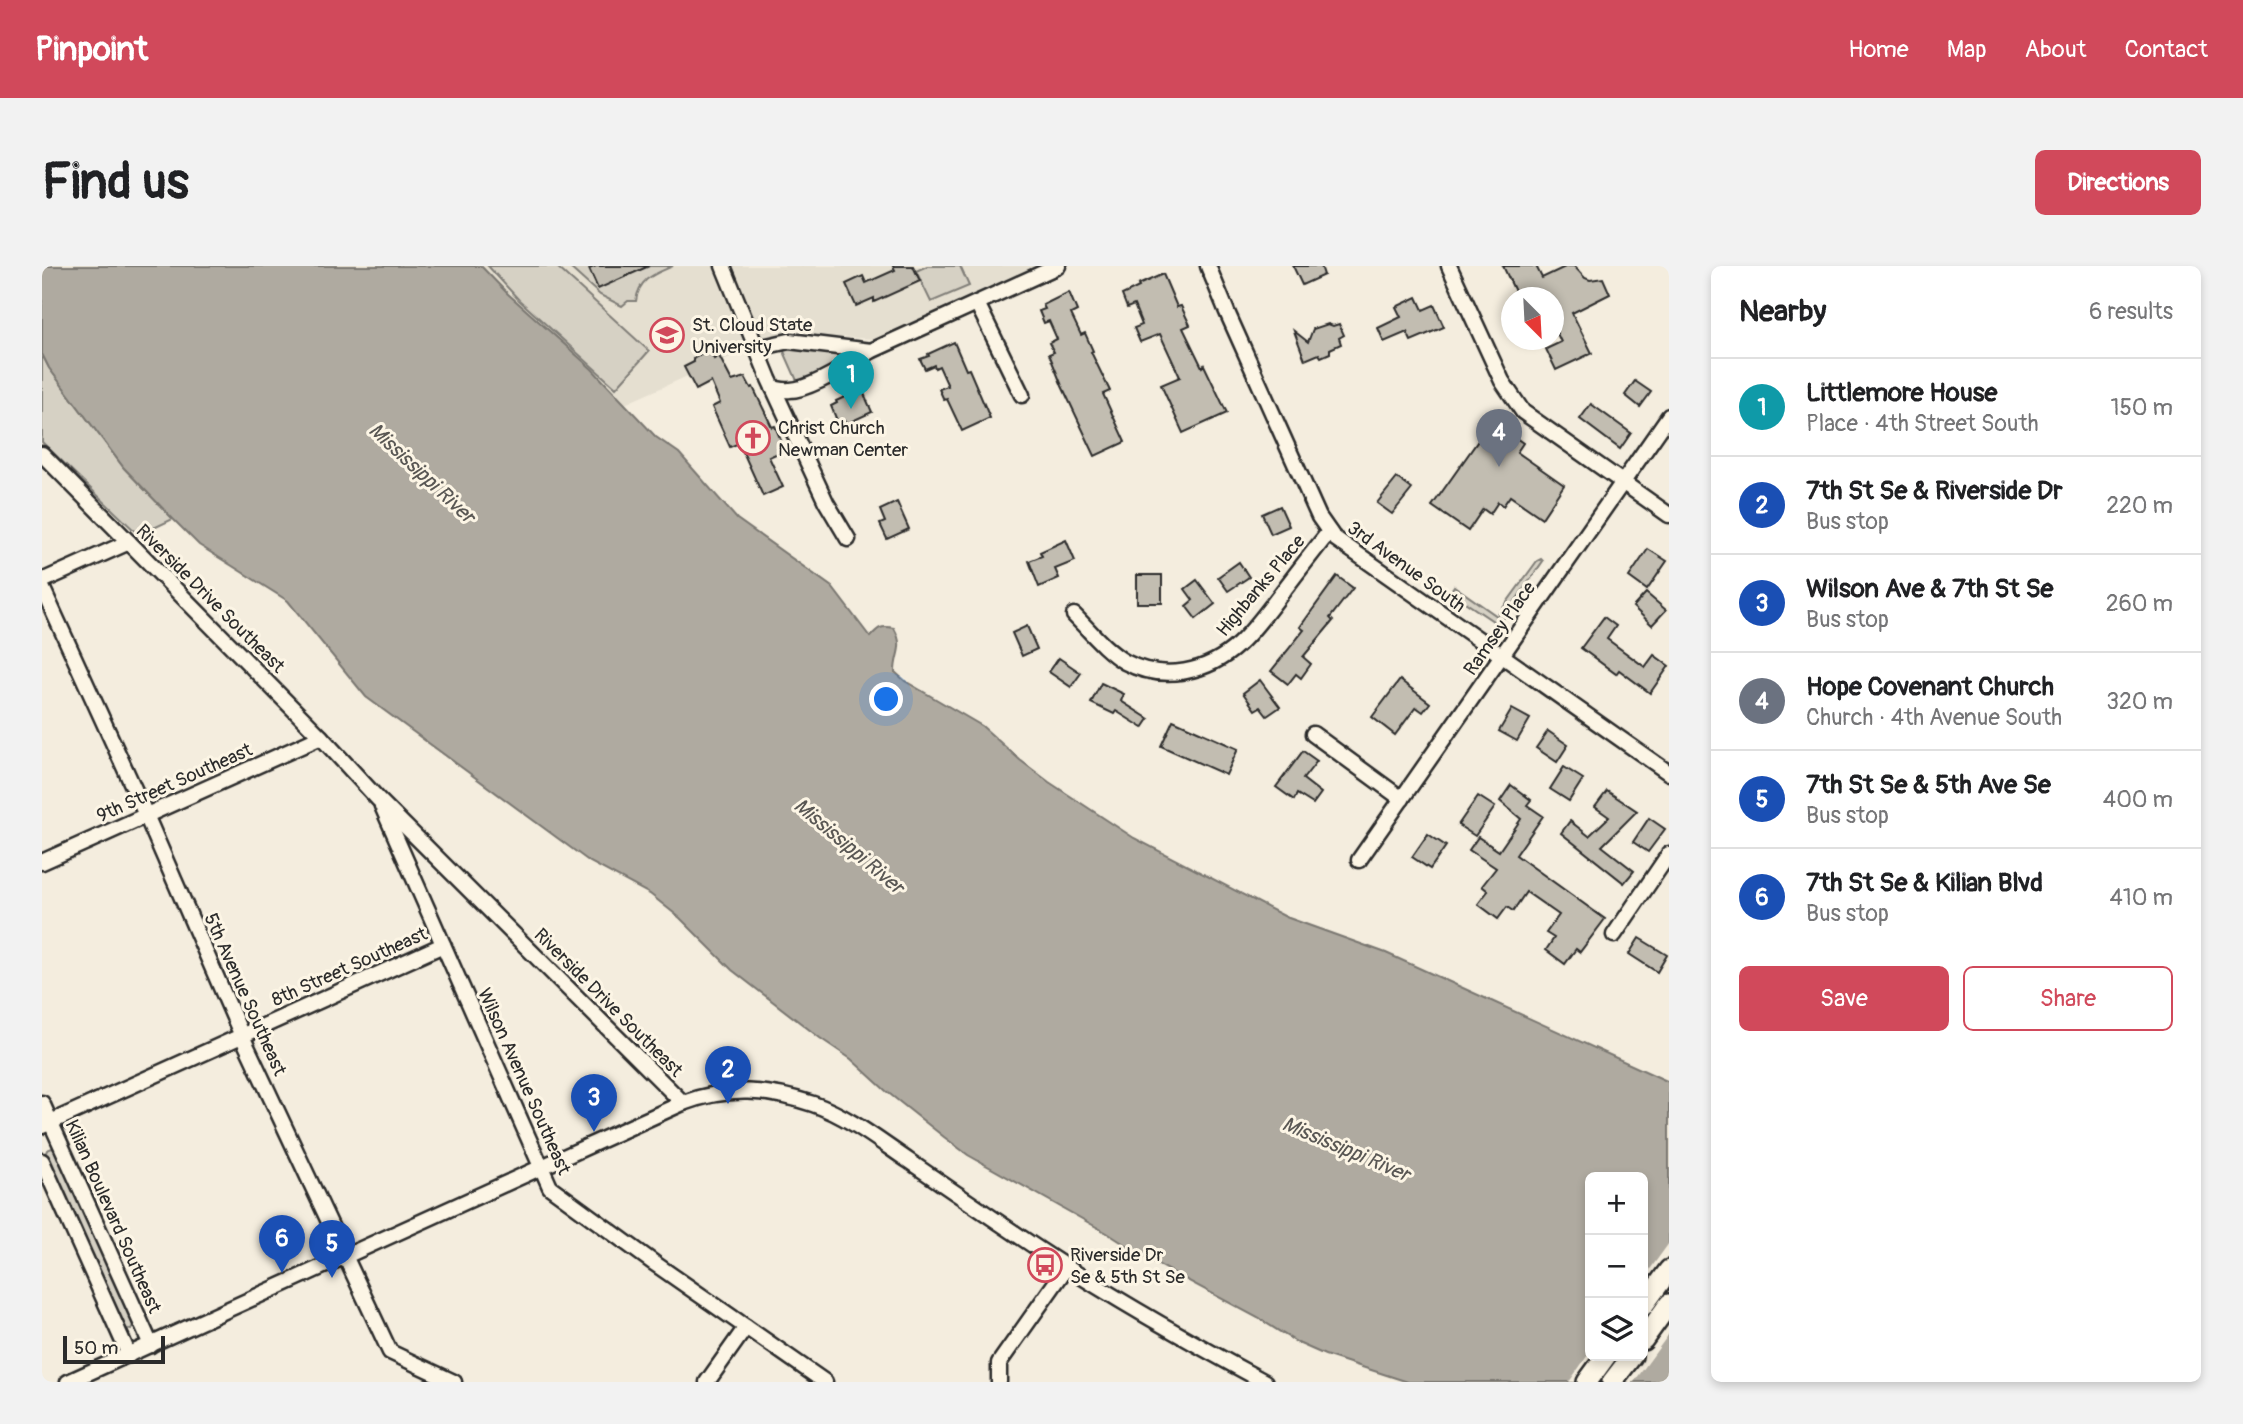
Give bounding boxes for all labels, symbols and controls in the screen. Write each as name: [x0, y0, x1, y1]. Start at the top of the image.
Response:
text: Pinpoint: [35, 29, 148, 70]
text: Home: [1848, 35, 1909, 64]
text: Map: [1947, 35, 1987, 64]
text: About: [2025, 35, 2087, 64]
text: Contact: [2125, 35, 2208, 64]
button: Directions: [2035, 150, 2201, 215]
text: Find us: [42, 152, 189, 213]
north arrow: [1501, 287, 1564, 350]
text: Nearby: [1739, 293, 1826, 330]
text: 6 results: [2089, 297, 2173, 326]
place label: St. Cloud State University: [692, 313, 813, 359]
school or university icon: St. Cloud State University: [648, 316, 686, 354]
pin: 1: [828, 351, 874, 409]
text: Littlemore House: [1806, 377, 1997, 409]
text: 1: [1758, 393, 1767, 422]
text: 150 m: [2110, 393, 2173, 422]
pin: 4: [1476, 409, 1522, 467]
text: Place · 4th Street South: [1806, 409, 2038, 438]
place label: Christ Church Newman Center: [778, 416, 908, 462]
water label: Mississippi River: [363, 417, 482, 531]
church icon: Christ Church Newman Center: [734, 419, 772, 457]
text: 7th St Se & Riverside Dr: [1806, 475, 2062, 507]
text: 2: [1756, 491, 1768, 520]
text: 220 m: [2106, 491, 2173, 520]
text: Bus stop: [1806, 507, 1889, 536]
street label: 3rd Avenue South: [1343, 516, 1470, 618]
street label: Riverside Drive Southeast: [131, 519, 290, 678]
street label: Highbanks Place: [1211, 529, 1311, 642]
text: Wilson Ave & 7th St Se: [1806, 573, 2053, 605]
street label: Ramsey Place: [1459, 576, 1541, 680]
text: 3: [1756, 589, 1768, 618]
text: 260 m: [2106, 589, 2173, 618]
text: Bus stop: [1806, 605, 1889, 634]
text: Hope Covenant Church: [1806, 671, 2054, 703]
your location: [869, 682, 903, 716]
text: 4: [1755, 687, 1769, 716]
text: 320 m: [2106, 687, 2173, 716]
text: Church · 4th Avenue South: [1806, 703, 2062, 732]
street label: 9th Street Southeast: [93, 738, 256, 828]
text: 7th St Se & 5th Ave Se: [1806, 769, 2051, 801]
text: 5: [1756, 785, 1768, 814]
text: 400 m: [2103, 785, 2173, 814]
water label: Mississippi River: [788, 792, 911, 902]
text: Bus stop: [1806, 801, 1889, 830]
text: 7th St Se & Kilian Blvd: [1806, 867, 2043, 899]
text: 6: [1755, 883, 1769, 912]
text: 410 m: [2110, 883, 2173, 912]
text: Bus stop: [1806, 899, 1889, 928]
street label: 5th Avenue Southeast: [198, 909, 292, 1080]
street label: 8th Street Southeast: [268, 922, 431, 1012]
street label: Riverside Drive Southeast: [529, 923, 688, 1082]
button: Save: [1739, 966, 1949, 1031]
button: Share: [1963, 966, 2173, 1031]
street label: Wilson Avenue Southeast: [472, 984, 576, 1179]
pin: 2: [705, 1046, 751, 1104]
pin: 3: [571, 1074, 617, 1132]
water label: Mississippi River: [1278, 1110, 1416, 1189]
street label: Kilian Boulevard Southeast: [60, 1116, 167, 1317]
map controls: [1585, 1172, 1648, 1361]
button: +: [1585, 1172, 1648, 1235]
pin: 6: [259, 1215, 305, 1273]
pin: 5: [309, 1220, 355, 1278]
button: −: [1585, 1235, 1648, 1298]
place label: Riverside Dr Se & 5th St Se: [1070, 1243, 1186, 1289]
bus stop icon: Riverside Dr Se & 5th St Se: [1026, 1246, 1064, 1284]
button: layers: [1585, 1298, 1648, 1361]
scale bar: [63, 1333, 164, 1365]
text: 50 m: [74, 1336, 118, 1360]

